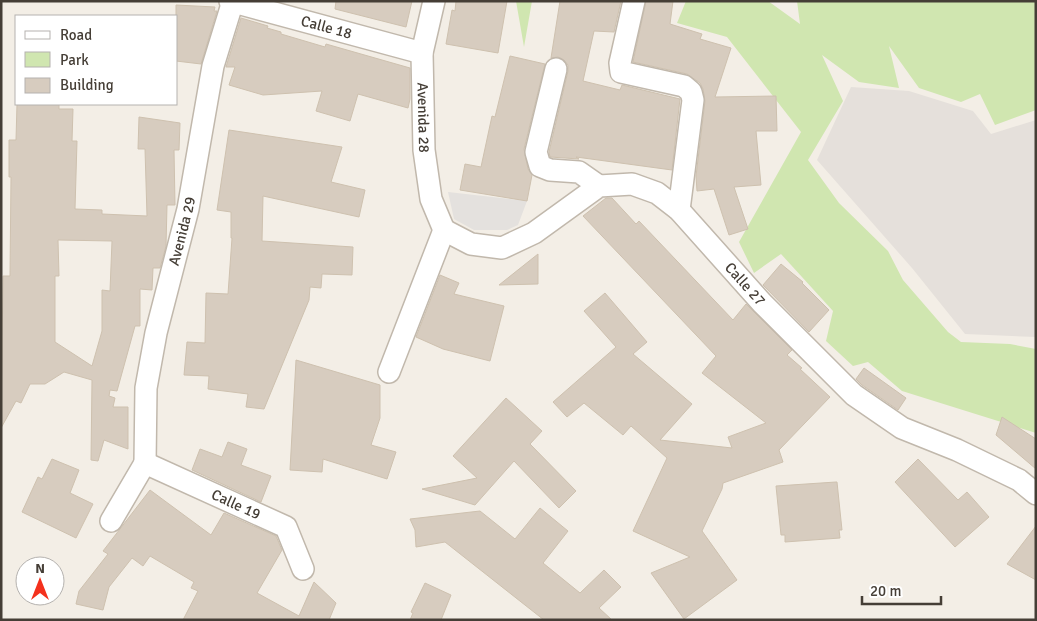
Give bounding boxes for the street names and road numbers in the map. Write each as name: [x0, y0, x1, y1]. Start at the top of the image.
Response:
street label: Calle 18: [299, 12, 354, 43]
street label: Avenida 28: [414, 82, 433, 153]
street label: Avenida 29: [165, 195, 199, 268]
street label: Calle 27: [721, 259, 769, 310]
street label: Calle 19: [209, 485, 264, 523]

